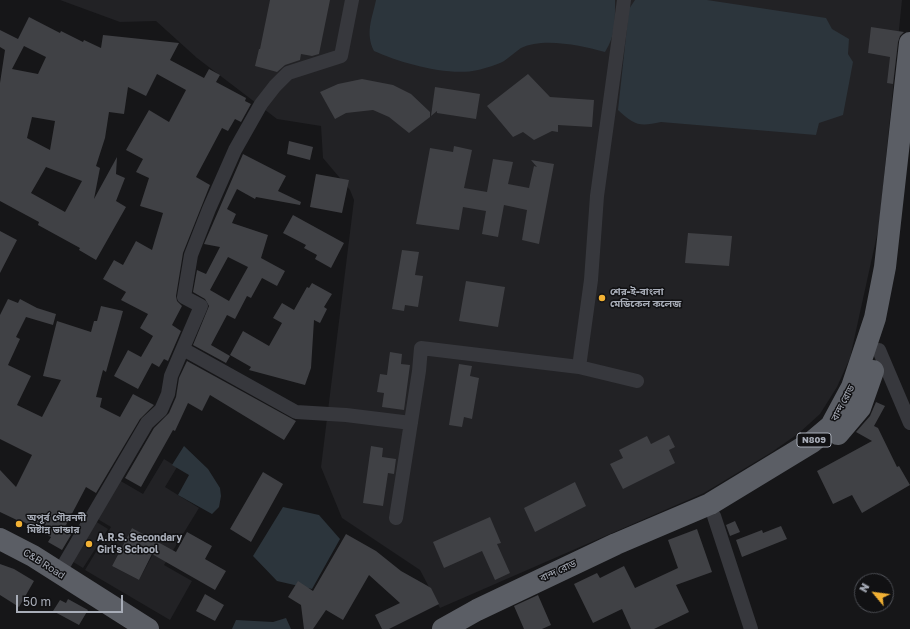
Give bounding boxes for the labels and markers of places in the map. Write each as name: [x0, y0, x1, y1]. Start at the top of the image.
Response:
place label: শের-ই-বাংলা মেডিকেল কলেজ: [610, 286, 681, 310]
marker: শের-ই-বাংলা মেডিকেল কলেজ: [597, 293, 607, 303]
place label: অপূর্ব গৌরনদী মিষ্টান্ন ভান্ডার: [27, 512, 86, 536]
marker: অপূর্ব গৌরনদী মিষ্টান্ন ভান্ডার: [14, 519, 24, 529]
place label: A.R.S. Secondary Girl's School: [97, 532, 182, 556]
marker: A.R.S. Secondary Girl's School: [84, 539, 94, 549]

